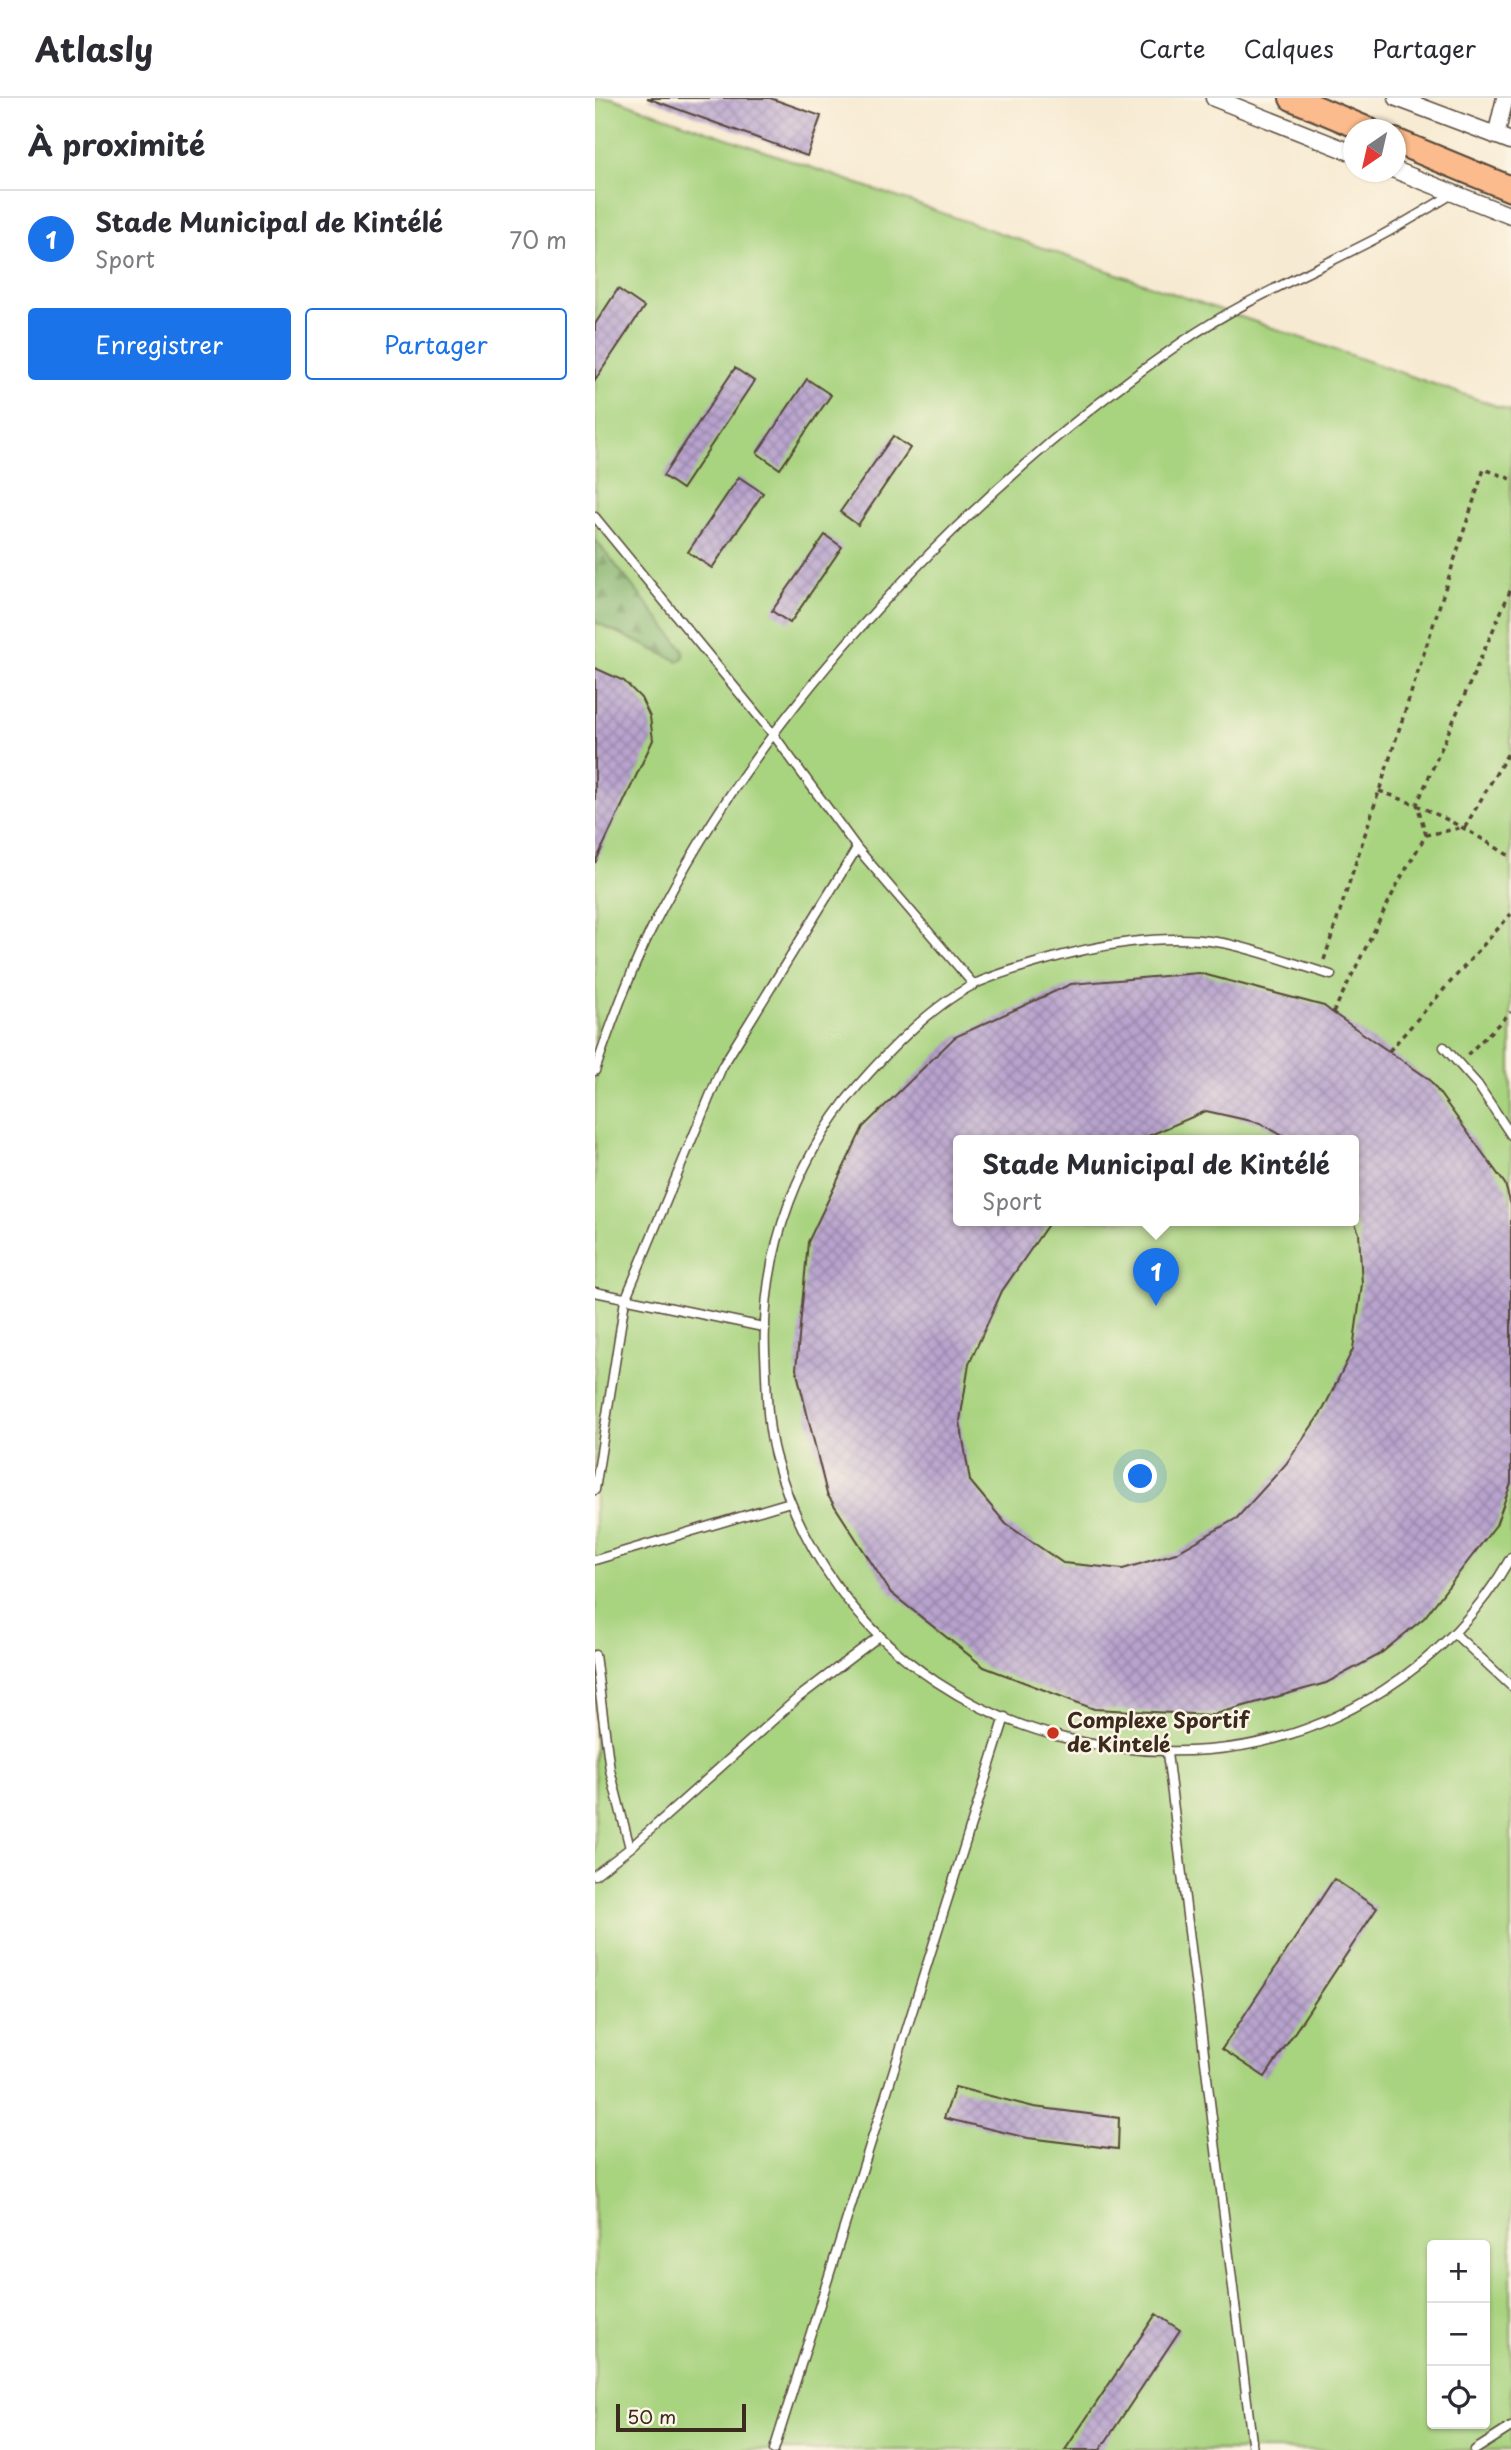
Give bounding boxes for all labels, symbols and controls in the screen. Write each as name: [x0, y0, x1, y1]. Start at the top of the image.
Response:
text: Atlasly: [35, 23, 153, 73]
text: Carte: [1139, 30, 1205, 66]
text: Calques: [1243, 30, 1334, 66]
text: Partager: [1372, 30, 1476, 66]
north arrow: [1343, 119, 1406, 182]
text: À proximité: [28, 121, 205, 166]
text: Stade Municipal de Kintélé: [95, 202, 443, 241]
text: 1: [46, 222, 57, 257]
text: 70 m: [509, 222, 567, 257]
text: Sport: [95, 241, 155, 276]
button: Enregistrer: [28, 308, 291, 380]
button: Partager: [305, 308, 567, 380]
popup: [953, 1135, 1359, 1226]
text: Stade Municipal de Kintélé: [982, 1144, 1330, 1183]
text: Sport: [982, 1183, 1042, 1218]
pin: 1: [1133, 1248, 1179, 1306]
your location: [1123, 1459, 1157, 1493]
place label: Complexe Sportif de Kintelé: [1067, 1703, 1251, 1759]
marker: Complexe Sportif de Kintelé: [1045, 1725, 1061, 1741]
map controls: [1427, 2240, 1490, 2429]
button: +: [1427, 2240, 1490, 2303]
button: −: [1427, 2303, 1490, 2366]
button: locate: [1427, 2366, 1490, 2429]
scale bar: [616, 2401, 745, 2433]
text: 50 m: [627, 2402, 676, 2430]

